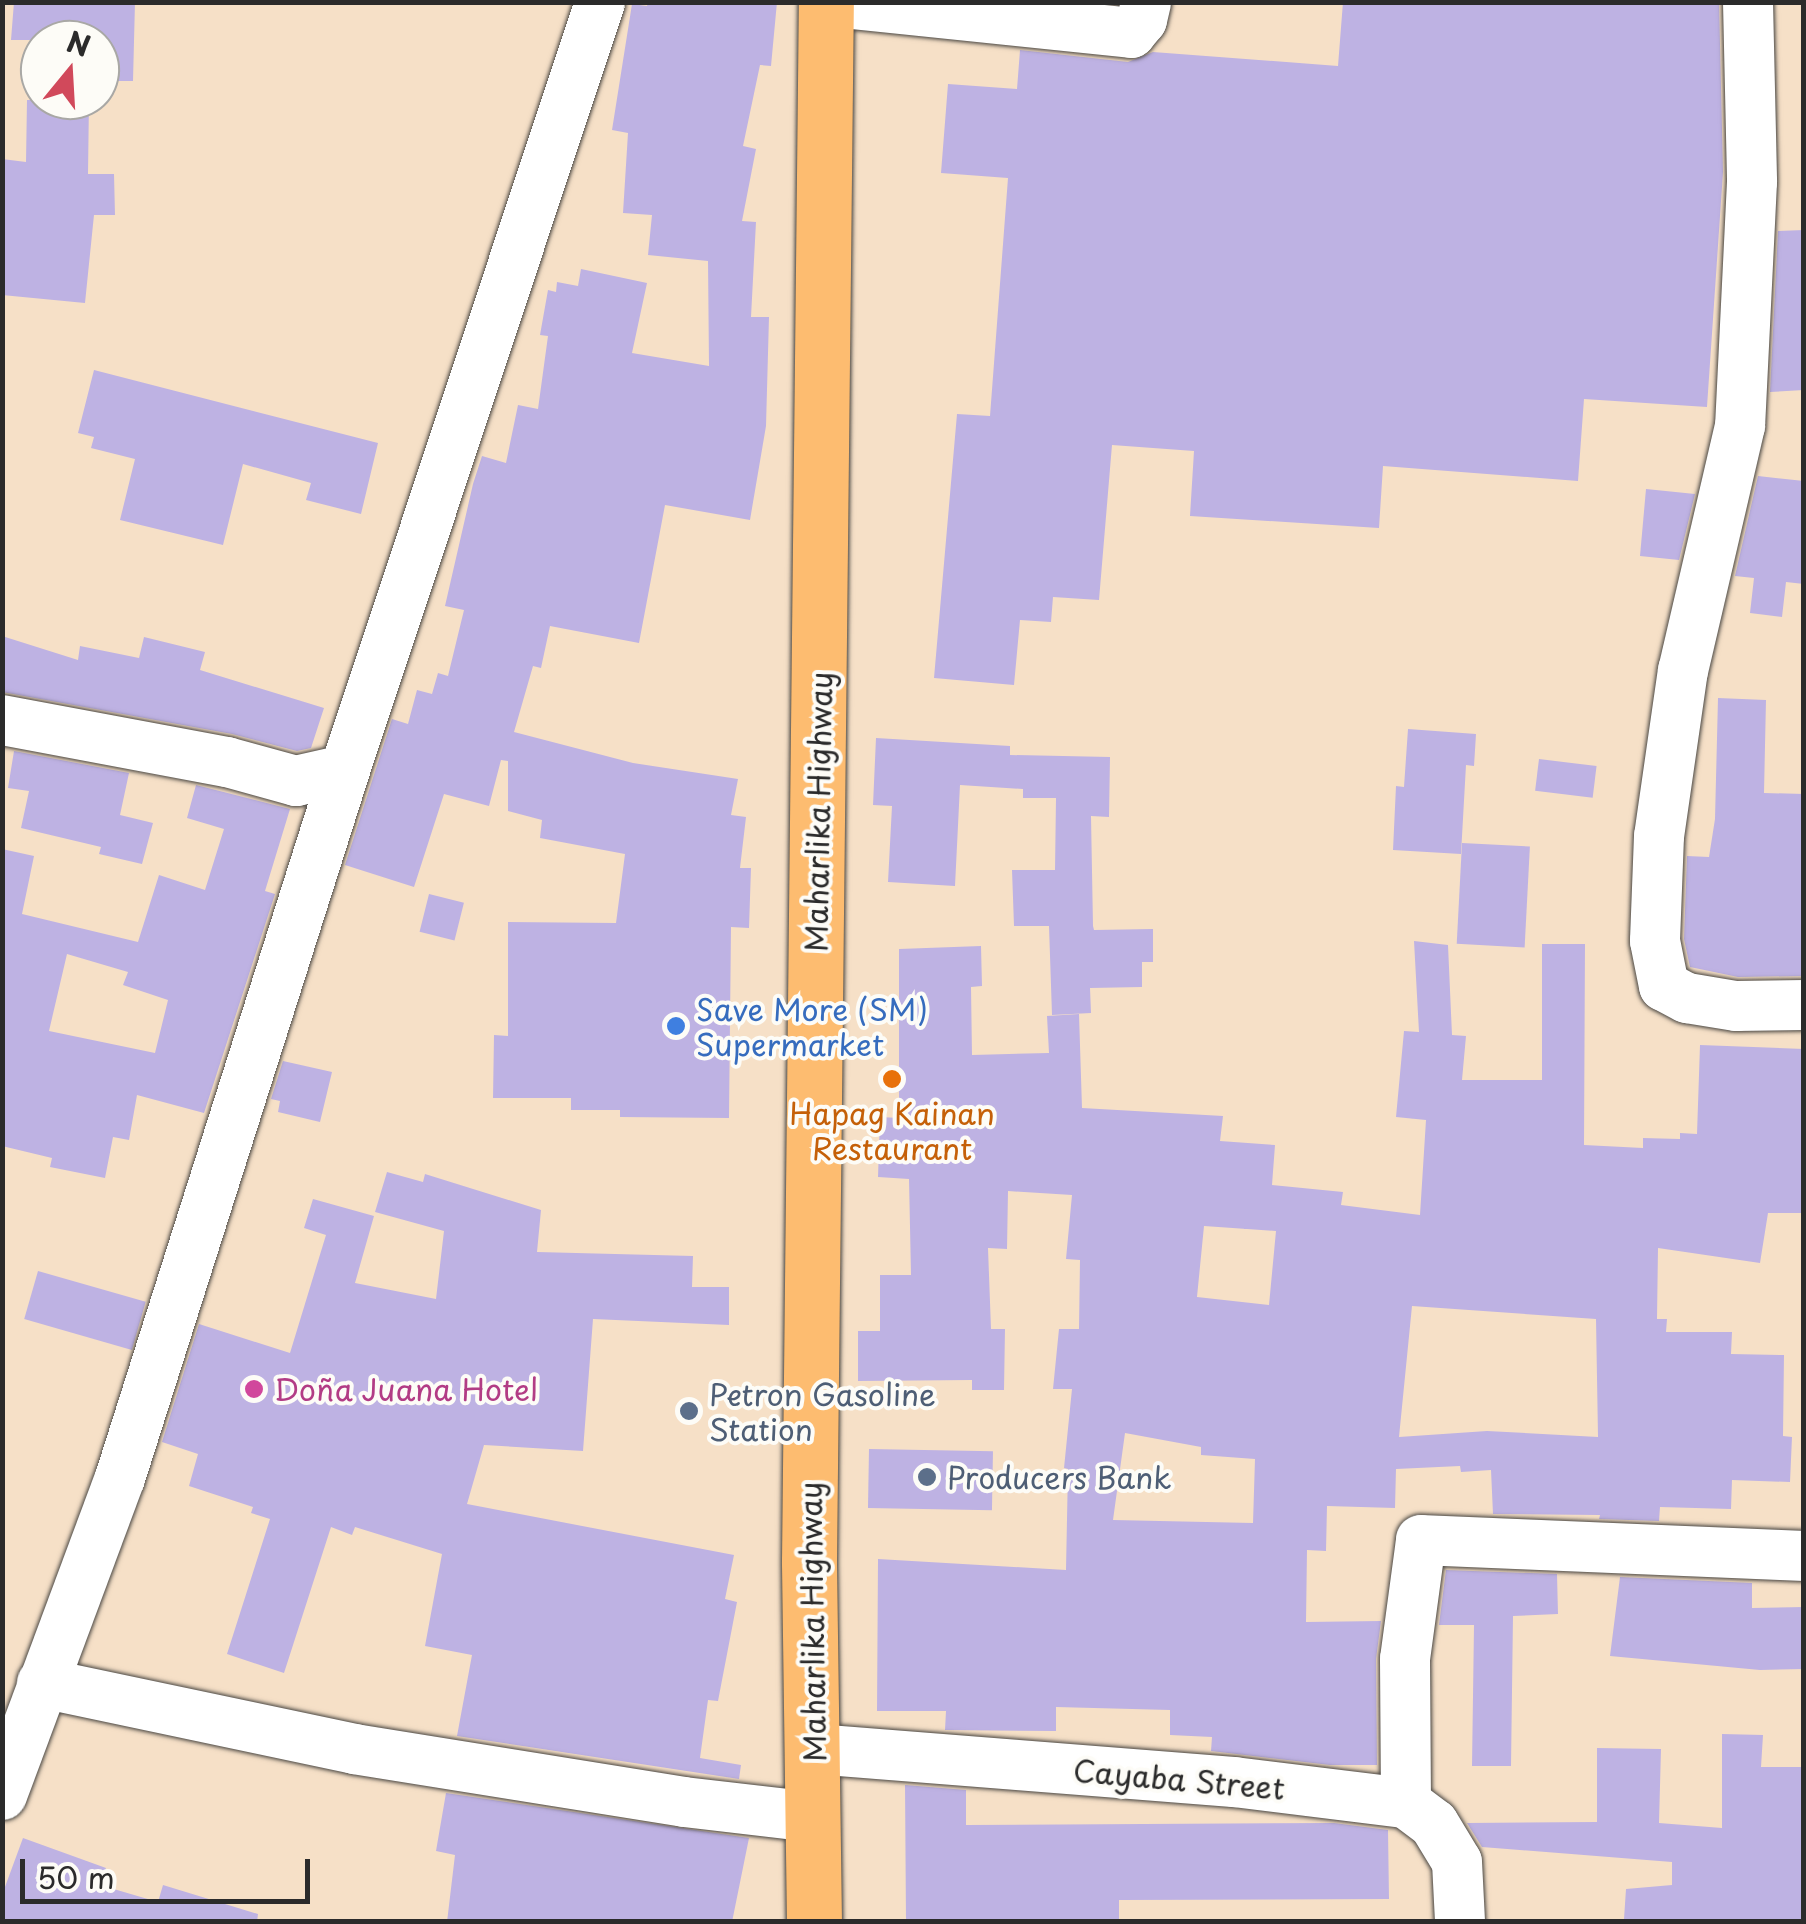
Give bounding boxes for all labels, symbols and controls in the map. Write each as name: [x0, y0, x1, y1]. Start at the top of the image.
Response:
text: N: [62, 19, 96, 67]
north arrow: [20, 20, 120, 120]
street label: Maharlika Highway: [798, 670, 838, 954]
place label: Save More (SM) Supermarket: [696, 991, 928, 1062]
marker: Save More (SM) Supermarket: [665, 1015, 687, 1037]
marker: Hapag Kainan Restaurant: [881, 1068, 903, 1090]
place label: Hapag Kainan Restaurant: [789, 1095, 995, 1166]
place label: Doña Juana Hotel: [274, 1371, 538, 1407]
place label: Petron Gasoline Station: [709, 1376, 935, 1446]
marker: Doña Juana Hotel: [243, 1378, 265, 1400]
marker: Petron Gasoline Station: [678, 1400, 700, 1422]
place label: Producers Bank: [947, 1459, 1172, 1495]
marker: Producers Bank: [916, 1466, 938, 1488]
street label: Maharlika Highway: [792, 1480, 832, 1764]
street label: Cayaba Street: [1071, 1752, 1287, 1806]
scale bar: [25, 1839, 315, 1901]
text: 50 m: [37, 1854, 115, 1899]

